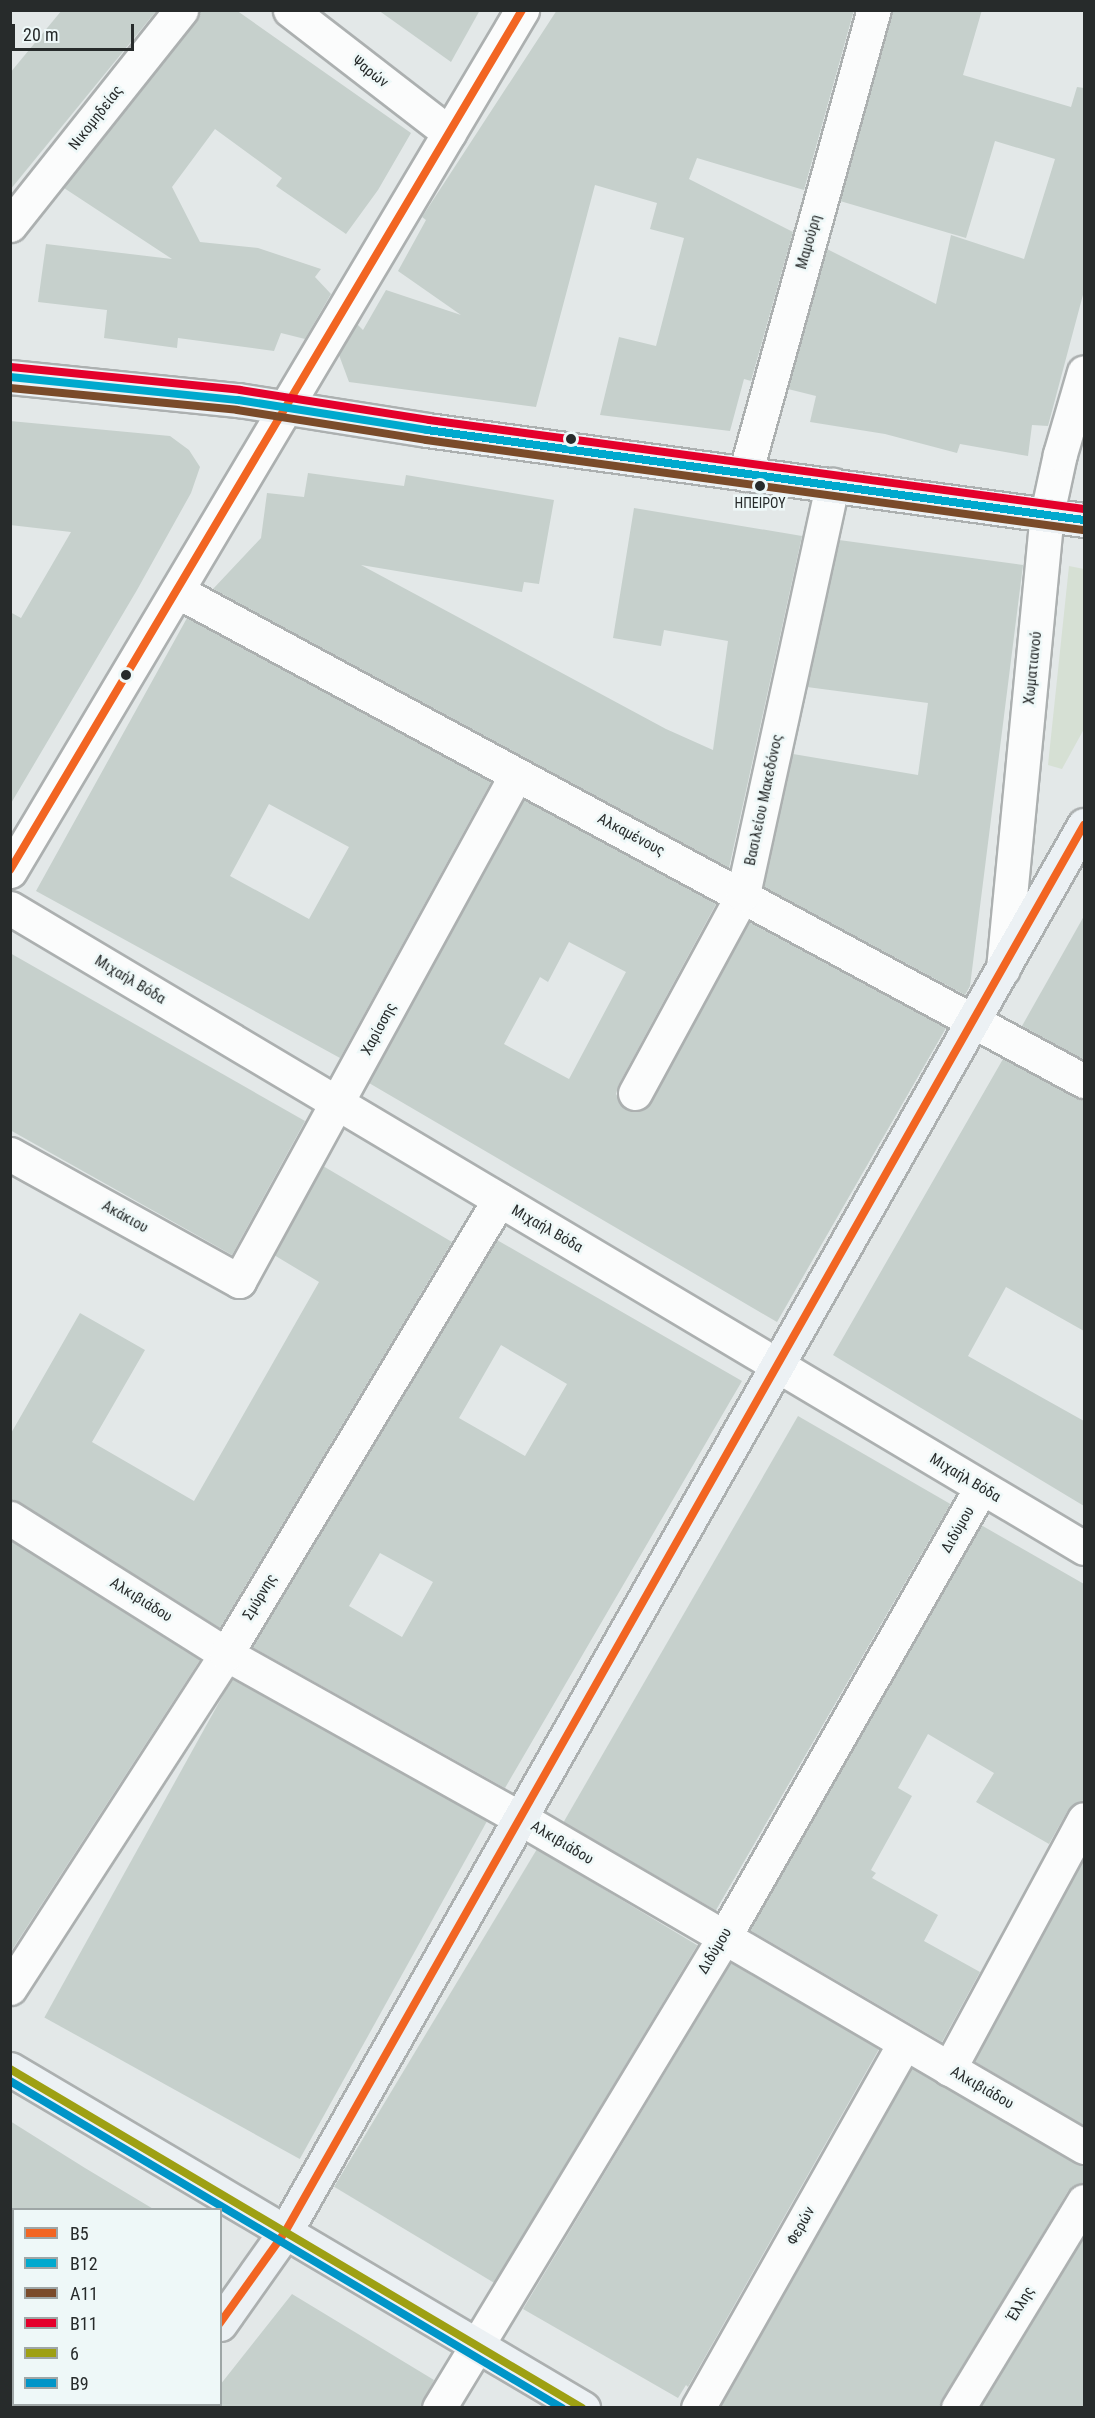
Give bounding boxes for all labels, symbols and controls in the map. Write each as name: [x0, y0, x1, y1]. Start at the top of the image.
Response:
scale bar: [15, 12, 136, 50]
text: 20 m: [23, 24, 58, 45]
street label: Ψαρών: [348, 52, 392, 92]
street label: Νικομηδείας: [65, 82, 127, 154]
street label: Μαμούρη: [793, 213, 825, 271]
unlabelled marker: [565, 433, 577, 445]
marker: ΗΠΕΙΡΟΥ: [754, 480, 766, 492]
place label: ΗΠΕΙΡΟΥ: [734, 495, 786, 511]
street label: Χωματιανού: [1020, 631, 1046, 705]
unlabelled marker: [120, 669, 132, 681]
street label: Βασιλείου Μακεδόνος: [741, 733, 787, 867]
street label: Αλκαμένους: [594, 810, 668, 860]
street label: Μιχαήλ Βόδα: [91, 952, 169, 1008]
street label: Χαρίσσης: [358, 1000, 400, 1058]
street label: Ακάκιου: [99, 1197, 151, 1237]
street label: Μιχαήλ Βόδα: [508, 1201, 586, 1257]
street label: Μιχαήλ Βόδα: [926, 1450, 1004, 1506]
street label: Διδύμου: [938, 1504, 978, 1556]
street label: Σμύρνης: [239, 1571, 281, 1623]
street label: Αλκιβιάδου: [107, 1574, 175, 1626]
street label: Αλκιβιάδου: [527, 1817, 597, 1869]
street label: Διδύμου: [694, 1925, 736, 1977]
street label: Αλκιβιάδου: [947, 2063, 1017, 2113]
street label: Φερών: [783, 2204, 819, 2248]
legend: [12, 2208, 222, 2406]
text: Β5: [70, 2223, 89, 2244]
text: Β12: [70, 2253, 98, 2274]
text: Α11: [70, 2283, 98, 2304]
street label: Έλλης: [1004, 2283, 1038, 2325]
text: Β11: [70, 2313, 98, 2334]
text: 6: [70, 2343, 79, 2364]
text: Β9: [70, 2373, 89, 2394]

